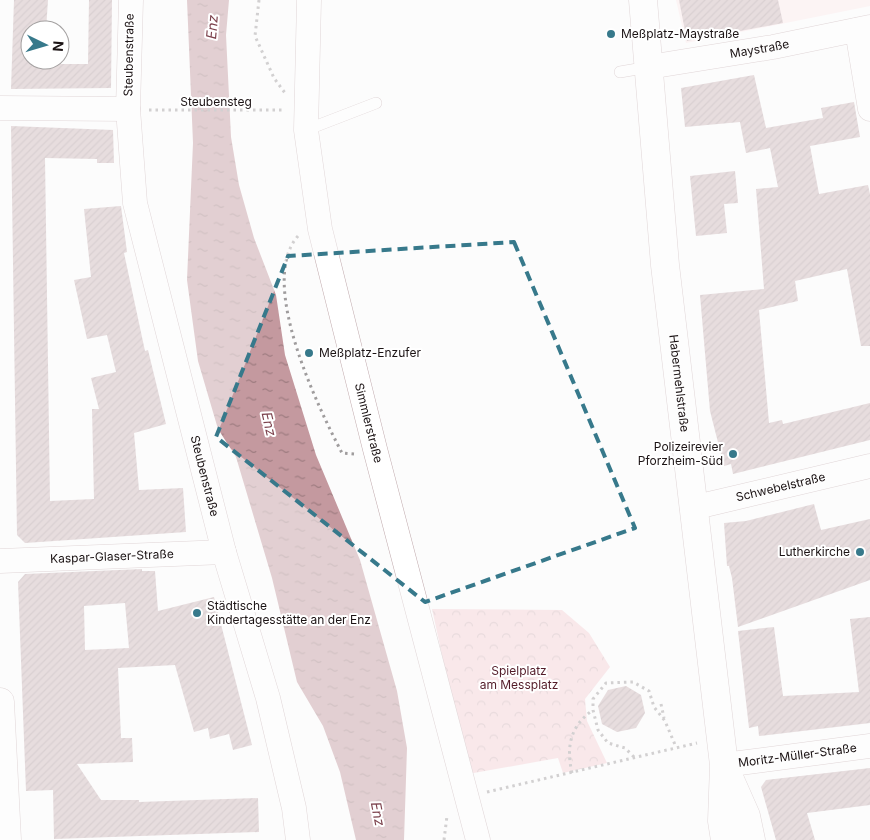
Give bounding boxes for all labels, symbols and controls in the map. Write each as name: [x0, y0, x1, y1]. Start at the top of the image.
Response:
street label: Steubenstraße: [120, 13, 137, 97]
water label: Enz: [202, 14, 221, 40]
north arrow: [20, 20, 70, 70]
place label: Meßplatz-Maystraße: [621, 26, 739, 41]
marker: Meßplatz-Maystraße: [605, 28, 617, 40]
street label: Maystraße: [729, 36, 791, 61]
text: N: [50, 40, 67, 52]
street label: Steubensteg: [180, 94, 252, 109]
street label: Habermehlstraße: [666, 334, 693, 433]
place label: Meßplatz-Enzufer: [319, 345, 421, 360]
marker: Meßplatz-Enzufer: [303, 347, 315, 359]
street label: Simmlerstraße: [352, 381, 386, 465]
water label: Enz: [258, 410, 281, 438]
street label: Steubenstraße: [188, 434, 223, 518]
place label: Polizeirevier Pforzheim-Süd: [638, 439, 723, 468]
marker: Polizeirevier Pforzheim-Süd: [727, 448, 739, 460]
street label: Schwebelstraße: [734, 469, 827, 504]
place label: Lutherkirche: [779, 544, 850, 559]
street label: Kaspar-Glaser-Straße: [50, 546, 174, 566]
marker: Lutherkirche: [854, 546, 866, 558]
place label: Städtische Kindertagesstätte an der Enz: [207, 598, 371, 627]
marker: Städtische Kindertagesstätte an der Enz: [191, 607, 203, 619]
park label: Spielplatz am Messplatz: [480, 663, 558, 692]
street label: Moritz-Müller-Straße: [737, 740, 858, 770]
water label: Enz: [368, 800, 389, 828]

